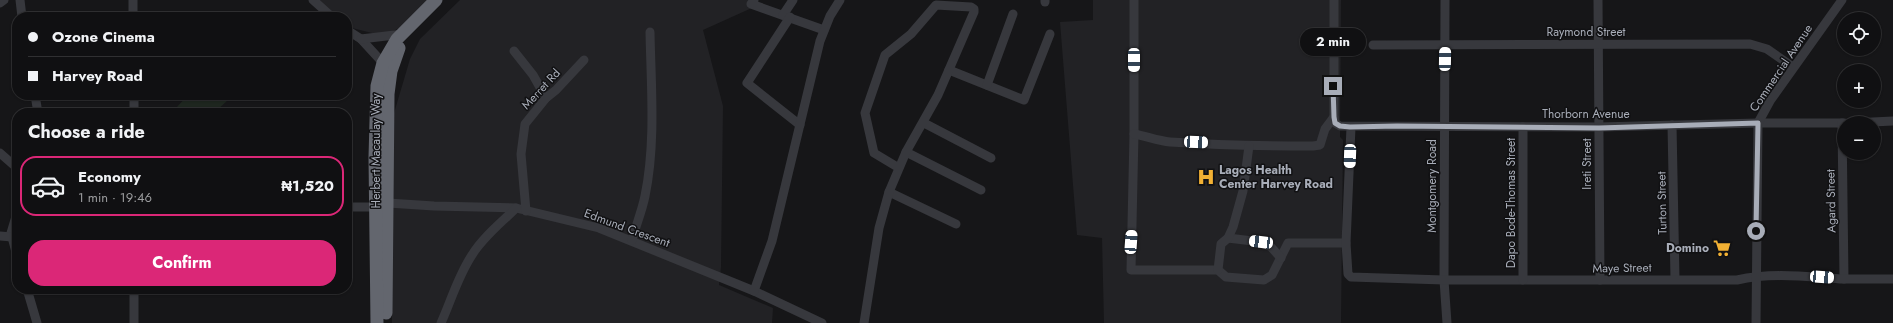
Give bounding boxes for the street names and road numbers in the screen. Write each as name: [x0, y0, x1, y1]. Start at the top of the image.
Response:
street label: Commercial Avenue: [1745, 21, 1817, 115]
street label: Raymond Street: [1547, 23, 1626, 41]
street label: Merret Rd: [517, 65, 565, 113]
street label: Herbert Macaulay Way: [367, 93, 385, 208]
street label: Thorborn Avenue: [1542, 105, 1630, 123]
street label: Dapo Bode-Thomas Street: [1502, 138, 1520, 268]
street label: Ireti Street: [1578, 138, 1596, 190]
street label: Montgomery Road: [1423, 139, 1441, 233]
street label: Agard Street: [1821, 169, 1841, 233]
street label: Turton Street: [1652, 171, 1672, 235]
street label: Edmund Crescent: [582, 204, 673, 252]
street label: Maye Street: [1592, 258, 1652, 278]

